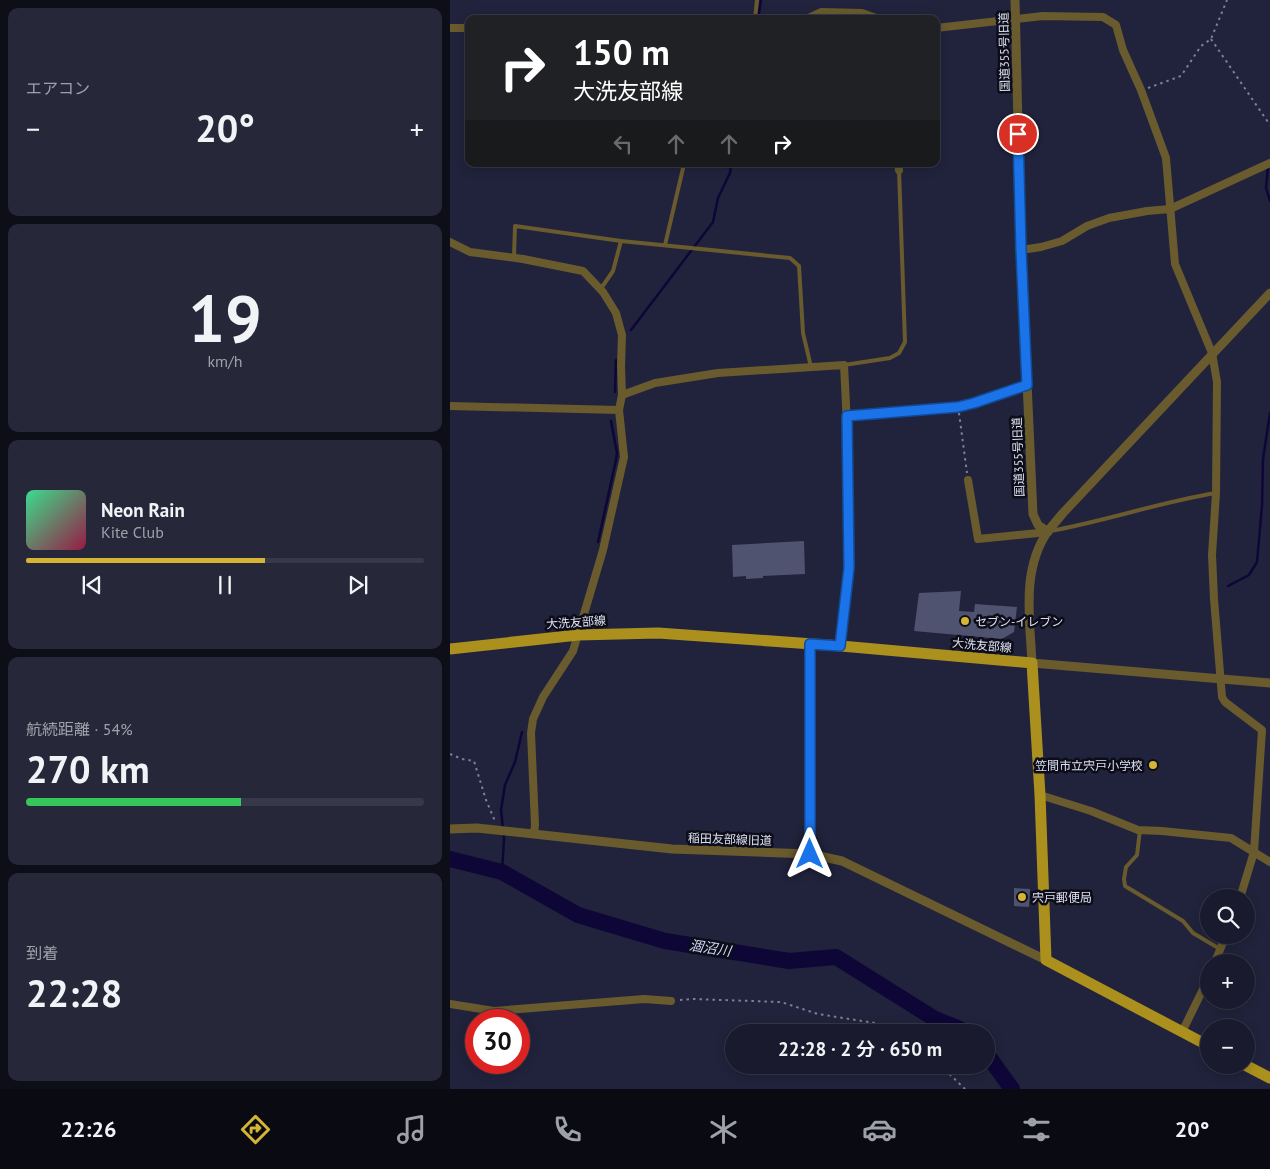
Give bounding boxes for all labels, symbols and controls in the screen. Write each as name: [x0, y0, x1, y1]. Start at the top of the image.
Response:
street label: 国道355号旧道: [996, 12, 1012, 92]
text: 150 m: [573, 29, 670, 75]
icon: right: [490, 35, 555, 100]
text: 大洗友部線: [573, 77, 683, 105]
text: エアコン: [26, 78, 90, 98]
text: 20°: [195, 103, 255, 152]
text: −: [26, 110, 40, 147]
text: +: [410, 110, 424, 147]
pin: [997, 113, 1039, 155]
icon: arrive: [1004, 120, 1032, 148]
icon: left: [609, 130, 637, 158]
icon: ahead: [662, 130, 690, 158]
icon: ahead: [715, 130, 743, 158]
icon: right: [768, 130, 796, 158]
text: 19: [188, 276, 262, 360]
text: km/h: [207, 351, 243, 371]
street label: 国道355号旧道: [1009, 417, 1027, 497]
text: Neon Rain: [101, 498, 185, 522]
text: Kite Club: [101, 522, 164, 542]
icon: previous: [78, 571, 106, 599]
icon: pause: [211, 571, 239, 599]
icon: next: [344, 571, 372, 599]
street label: 大洗友部線: [546, 612, 606, 632]
place label: セブン-イレブン: [975, 614, 1063, 629]
marker: セブン-イレブン: [959, 615, 971, 627]
street label: 大洗友部線: [951, 635, 1013, 655]
text: 航続距離 · 54%: [26, 719, 133, 739]
text: 270 km: [26, 744, 150, 793]
place label: 笠間市立宍戸小学校: [1035, 758, 1143, 773]
marker: 笠間市立宍戸小学校: [1147, 759, 1159, 771]
position arrow: [783, 827, 835, 879]
street label: 稲田友部線旧道: [688, 830, 772, 848]
map controls: [1200, 889, 1255, 1074]
button: search: [1200, 889, 1255, 944]
place label: 宍戸郵便局: [1032, 890, 1092, 905]
marker: 宍戸郵便局: [1016, 891, 1028, 903]
water label: 涸沼川: [688, 936, 734, 960]
text: 到着: [26, 943, 58, 963]
button: +: [1200, 954, 1255, 1009]
text: 22:28: [26, 968, 122, 1017]
speed limit sign: 30: [465, 1009, 530, 1074]
button: −: [1200, 1019, 1255, 1074]
text: 22:28 · 2 分 · 650 m: [778, 1037, 942, 1061]
icon: directions: [238, 1112, 273, 1147]
icon: music: [394, 1112, 429, 1147]
icon: phone: [550, 1112, 585, 1147]
icon: climate: [706, 1112, 741, 1147]
icon: car: [862, 1112, 897, 1147]
icon: filters: [1019, 1112, 1054, 1147]
text: 22:26: [61, 1115, 116, 1143]
text: 20°: [1175, 1115, 1209, 1143]

